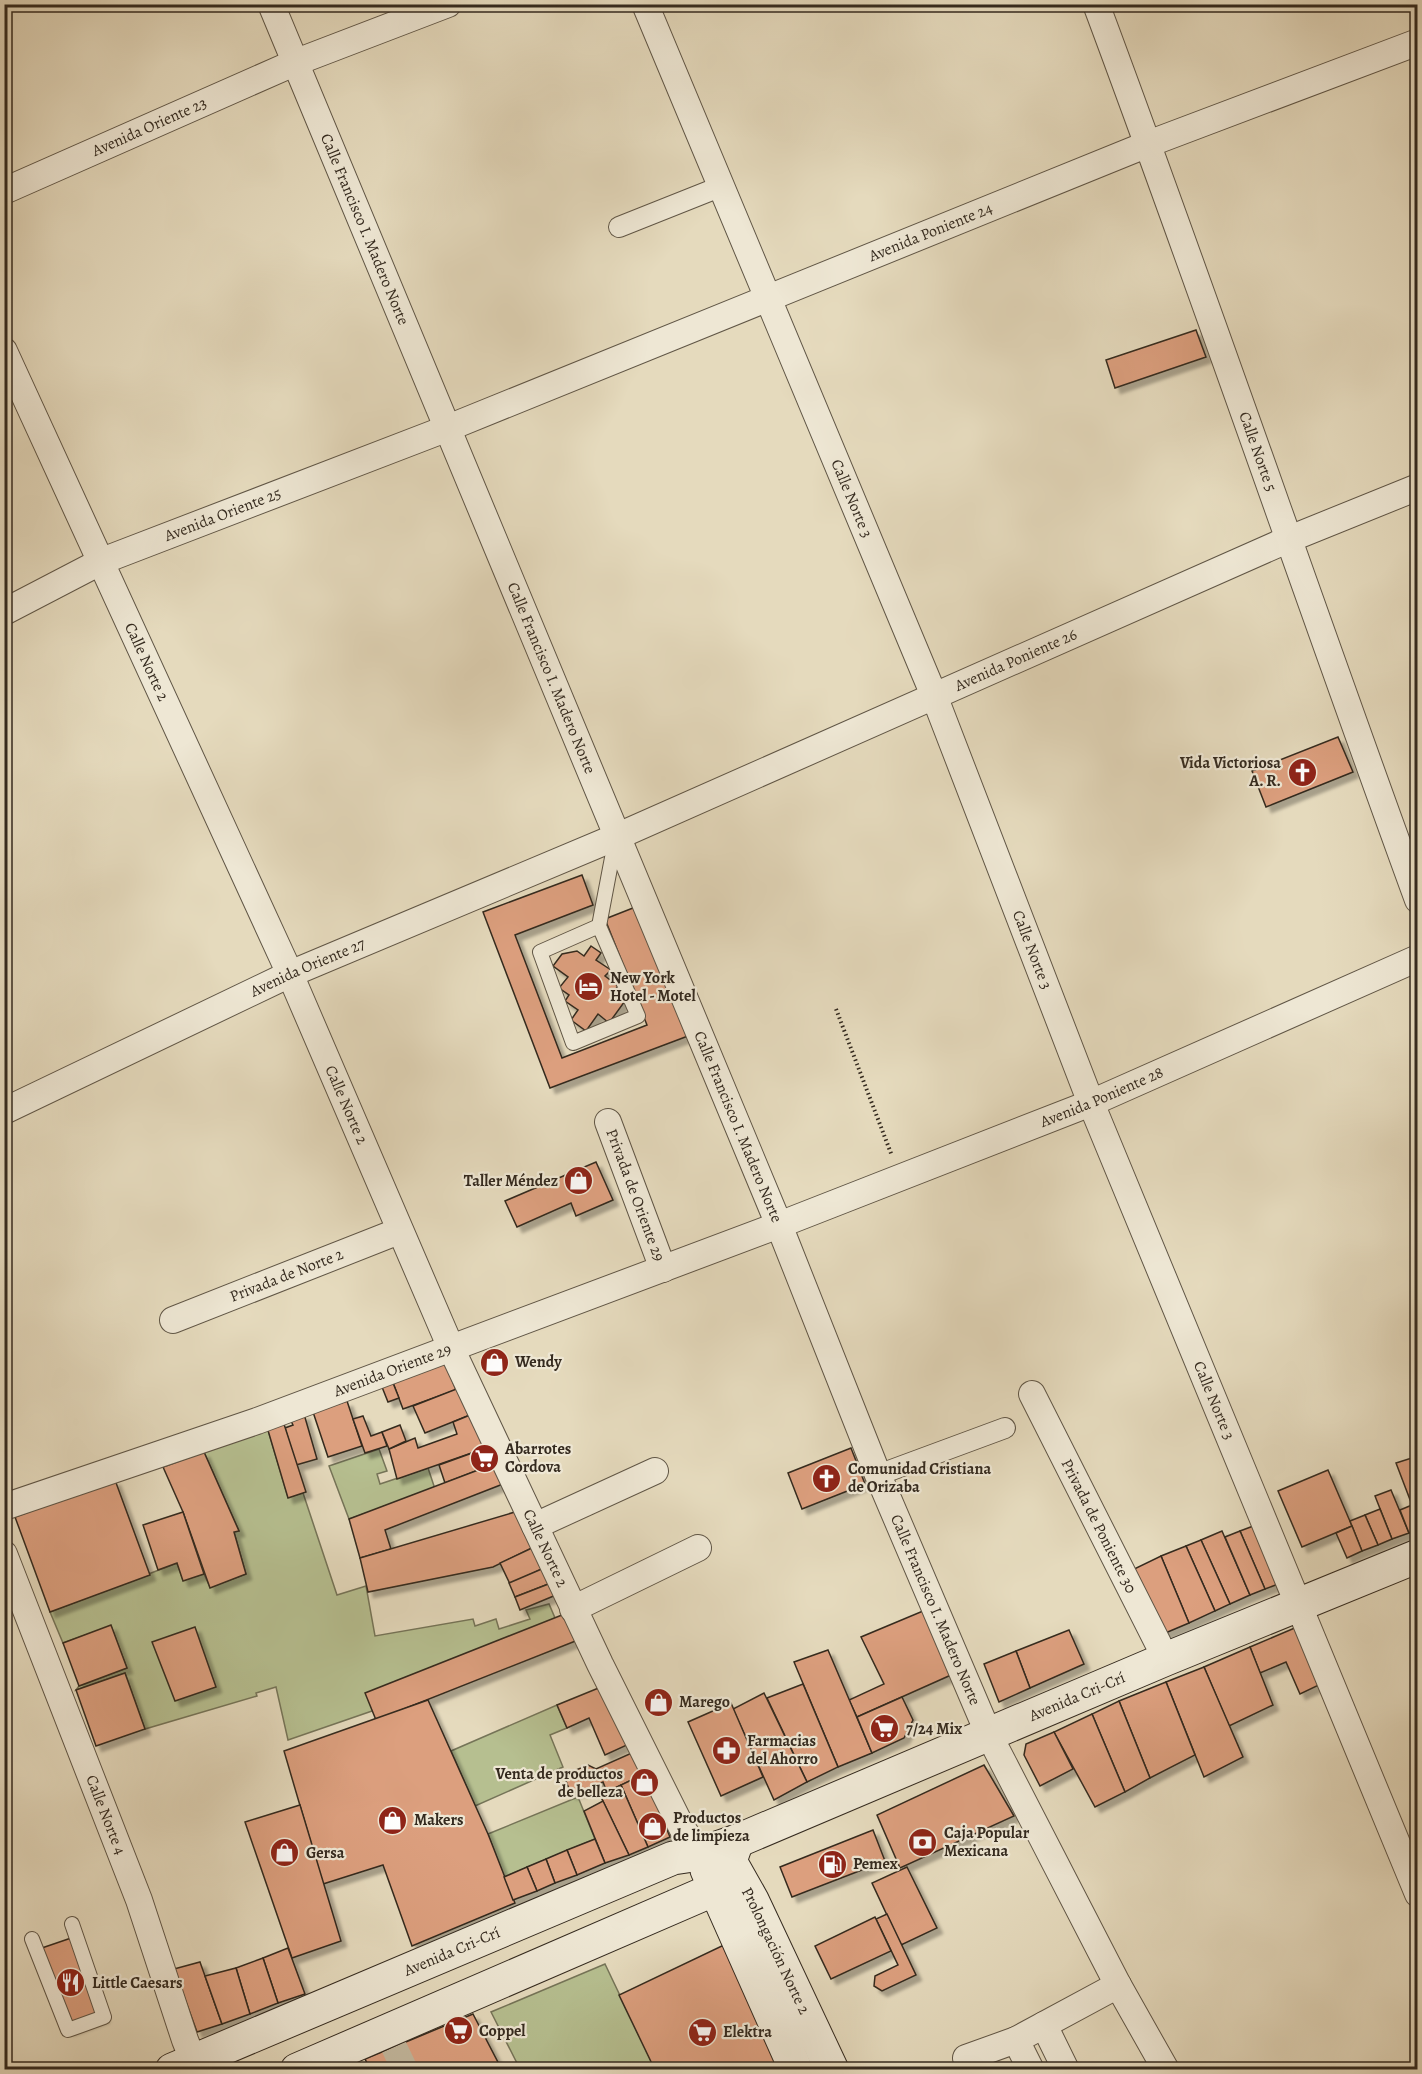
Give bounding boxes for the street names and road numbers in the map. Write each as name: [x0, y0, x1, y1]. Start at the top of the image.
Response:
street label: Avenida Oriente 23: [88, 92, 210, 162]
street label: Calle Francisco I. Madero Norte: [315, 130, 414, 328]
street label: Avenida Poniente 24: [865, 197, 996, 267]
street label: Calle Norte 5: [1233, 409, 1282, 495]
street label: Calle Norte 3: [825, 456, 878, 541]
street label: Avenida Oriente 25: [160, 482, 285, 547]
street label: Calle Francisco I. Madero Norte: [502, 579, 601, 777]
street label: Calle Norte 2: [119, 619, 174, 705]
street label: Avenida Poniente 26: [950, 623, 1080, 697]
street label: Calle Norte 3: [1007, 907, 1057, 993]
street label: Avenida Oriente 27: [246, 933, 369, 1003]
street label: Calle Francisco I. Madero Norte: [688, 1028, 788, 1226]
street label: Avenida Poniente 28: [1036, 1061, 1167, 1133]
street label: Calle Norte 2: [320, 1062, 373, 1148]
street label: Privada de Oriente 29: [600, 1126, 670, 1264]
street label: Privada de Norte 2: [226, 1243, 347, 1308]
street label: Avenida Oriente 29: [330, 1338, 454, 1403]
street label: Calle Norte 3: [1188, 1358, 1240, 1443]
street label: Privada de Poniente 30: [1056, 1455, 1142, 1597]
street label: Calle Norte 2: [517, 1505, 573, 1591]
street label: Calle Francisco I. Madero Norte: [885, 1511, 986, 1709]
street label: Avenida Cri-Crí: [1025, 1667, 1129, 1727]
street label: Calle Norte 4: [80, 1772, 131, 1858]
street label: Prolongación Norte 2: [736, 1883, 815, 2018]
street label: Avenida Cri-Crí: [400, 1921, 503, 1982]

